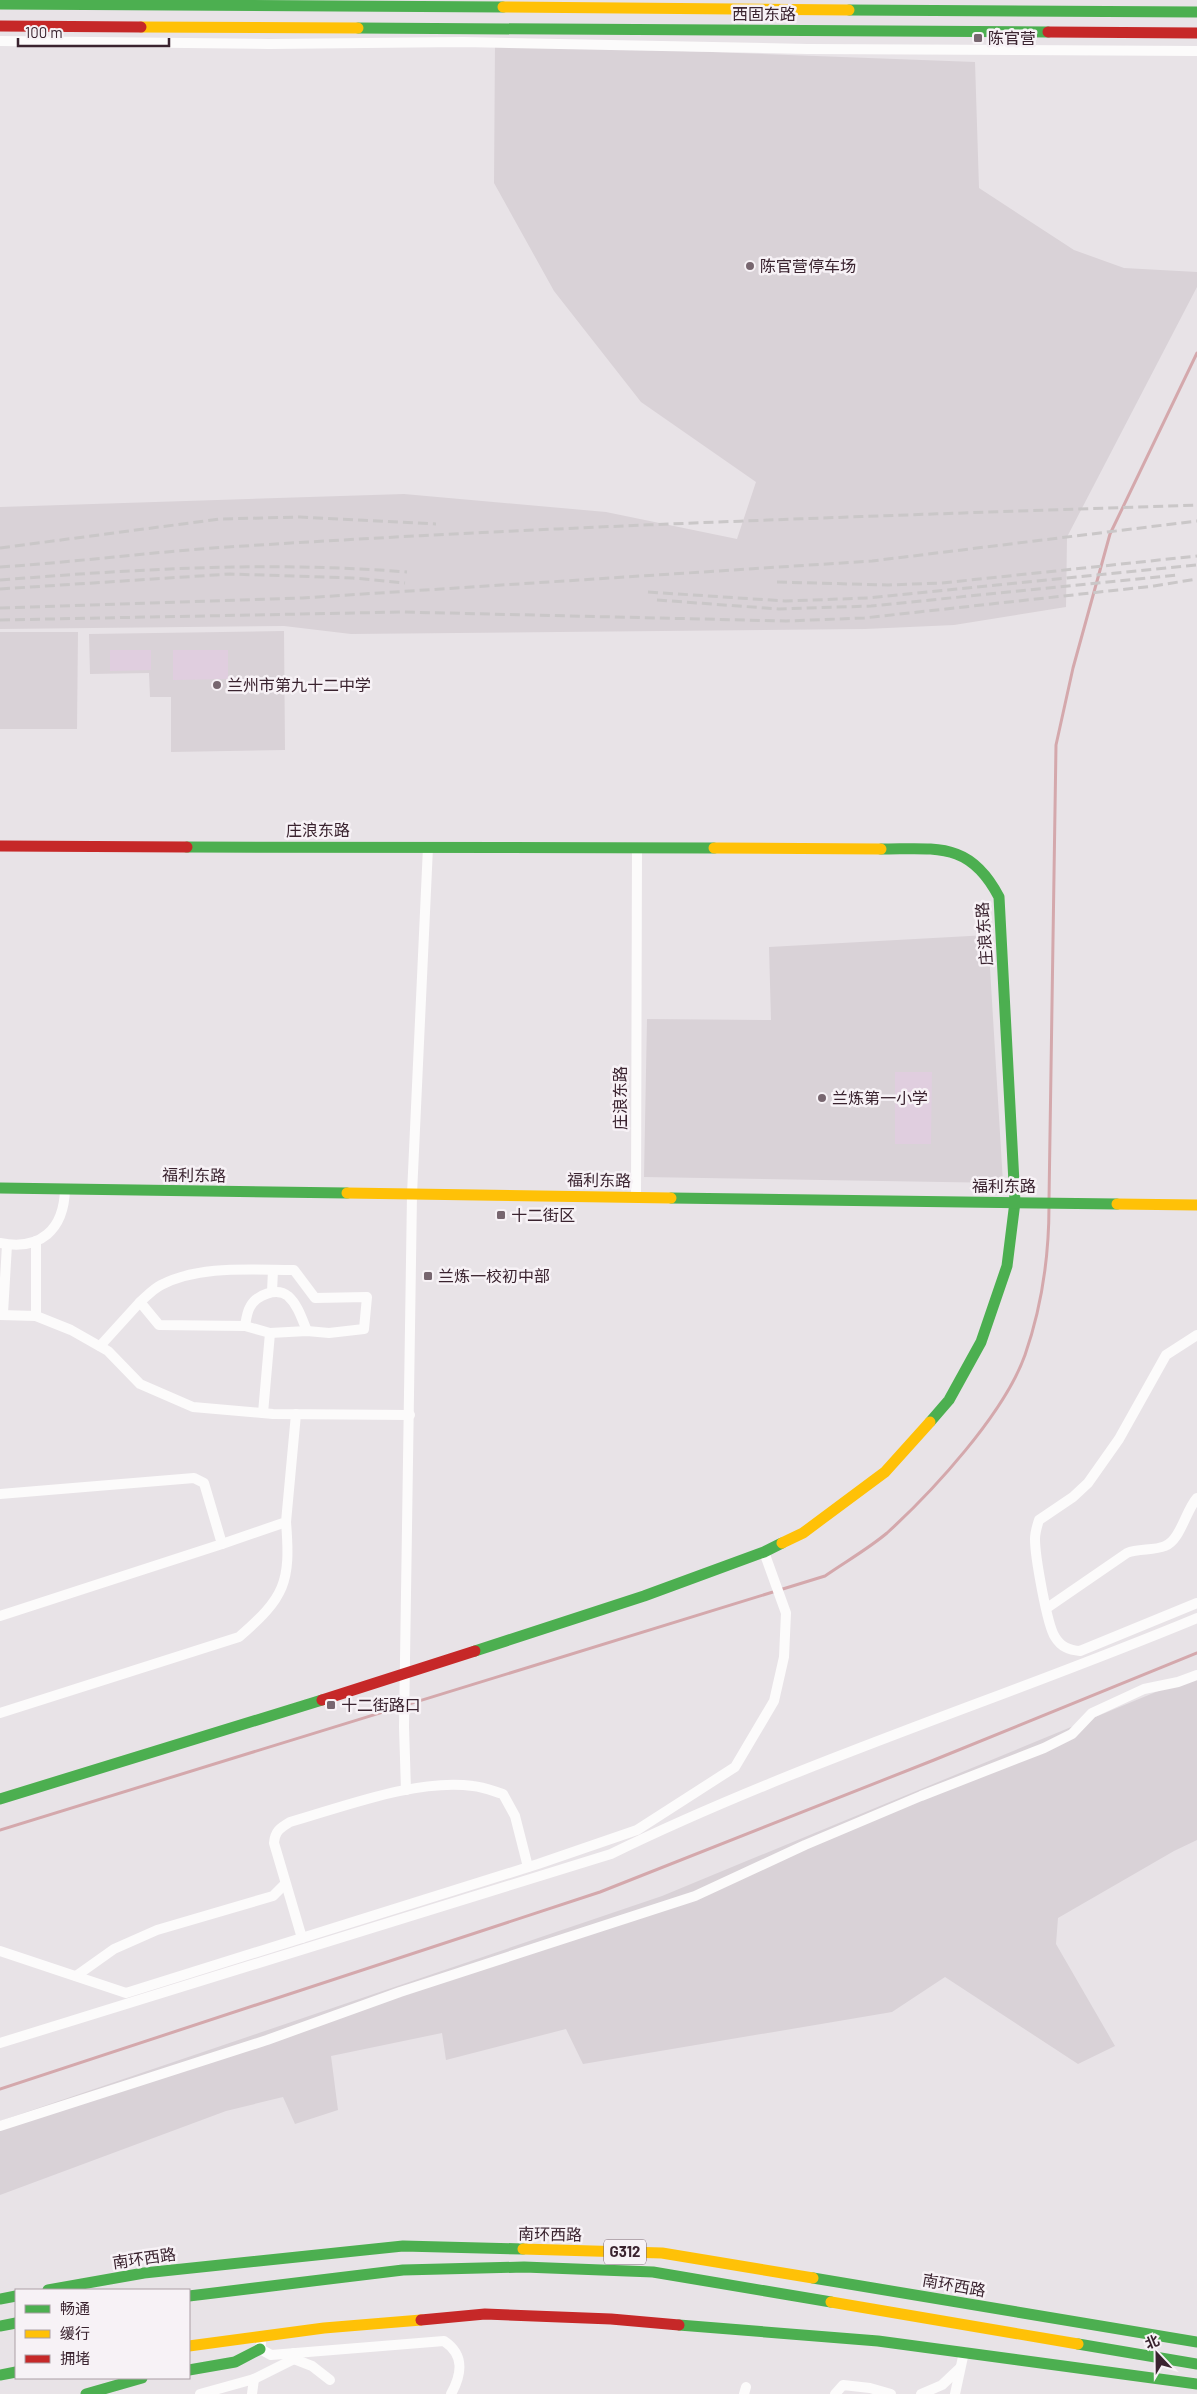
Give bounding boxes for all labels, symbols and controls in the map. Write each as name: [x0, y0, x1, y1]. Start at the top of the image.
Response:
street label: 西固东路: [732, 4, 796, 23]
scale bar: [18, 15, 169, 47]
text: 100 m: [25, 23, 63, 41]
place label: 陈官营: [988, 28, 1036, 47]
marker: 陈官营: [972, 32, 984, 44]
place label: 陈官营停车场: [760, 256, 856, 275]
marker: 陈官营停车场: [744, 260, 756, 272]
place label: 兰州市第九十二中学: [227, 675, 371, 694]
marker: 兰州市第九十二中学: [211, 679, 223, 691]
street label: 庄浪东路: [286, 820, 350, 839]
street label: 庄浪东路: [972, 901, 995, 967]
street label: 庄浪东路: [610, 1066, 629, 1130]
place label: 兰炼第一小学: [832, 1088, 928, 1107]
marker: 兰炼第一小学: [816, 1092, 828, 1104]
street label: 福利东路: [162, 1164, 226, 1185]
street label: 福利东路: [567, 1169, 631, 1190]
street label: 福利东路: [972, 1176, 1036, 1195]
place label: 十二街区: [511, 1205, 575, 1224]
marker: 十二街区: [495, 1209, 507, 1221]
place label: 兰炼一校初中部: [438, 1266, 550, 1285]
marker: 兰炼一校初中部: [422, 1270, 434, 1282]
place label: 十二街路口: [341, 1695, 421, 1714]
marker: 十二街路口: [325, 1699, 337, 1711]
street label: 南环西路: [518, 2223, 582, 2244]
road number: G312: [604, 2240, 646, 2264]
street label: 南环西路: [111, 2244, 177, 2271]
street label: 南环西路: [921, 2270, 987, 2299]
legend: [15, 2289, 190, 2379]
text: 畅通: [60, 2299, 90, 2317]
text: 缓行: [60, 2324, 90, 2342]
north arrow: [1132, 2329, 1182, 2379]
text: 北: [1142, 2331, 1162, 2352]
text: 拥堵: [60, 2349, 90, 2367]

